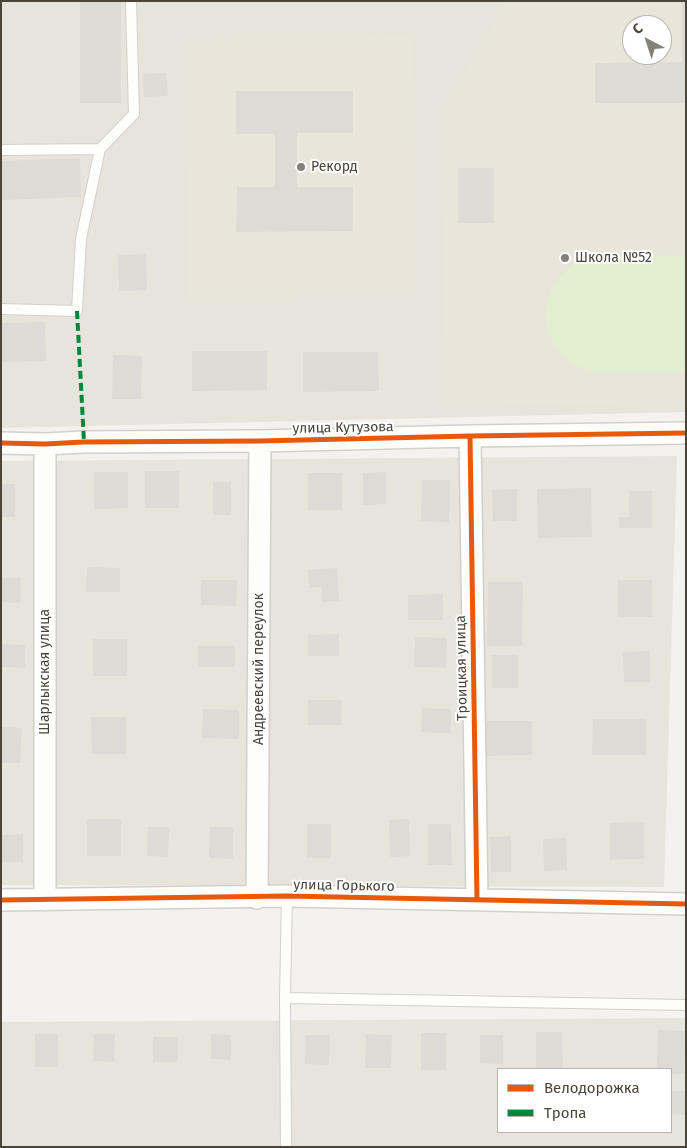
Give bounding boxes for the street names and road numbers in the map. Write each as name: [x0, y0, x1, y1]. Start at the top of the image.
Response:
street label: улица Кутузова: [292, 419, 394, 437]
street label: Андреевский переулок: [251, 593, 267, 745]
street label: Шарлыкская улица: [37, 609, 53, 735]
street label: Троицкая улица: [453, 615, 471, 721]
street label: улица Горького: [293, 877, 395, 895]

